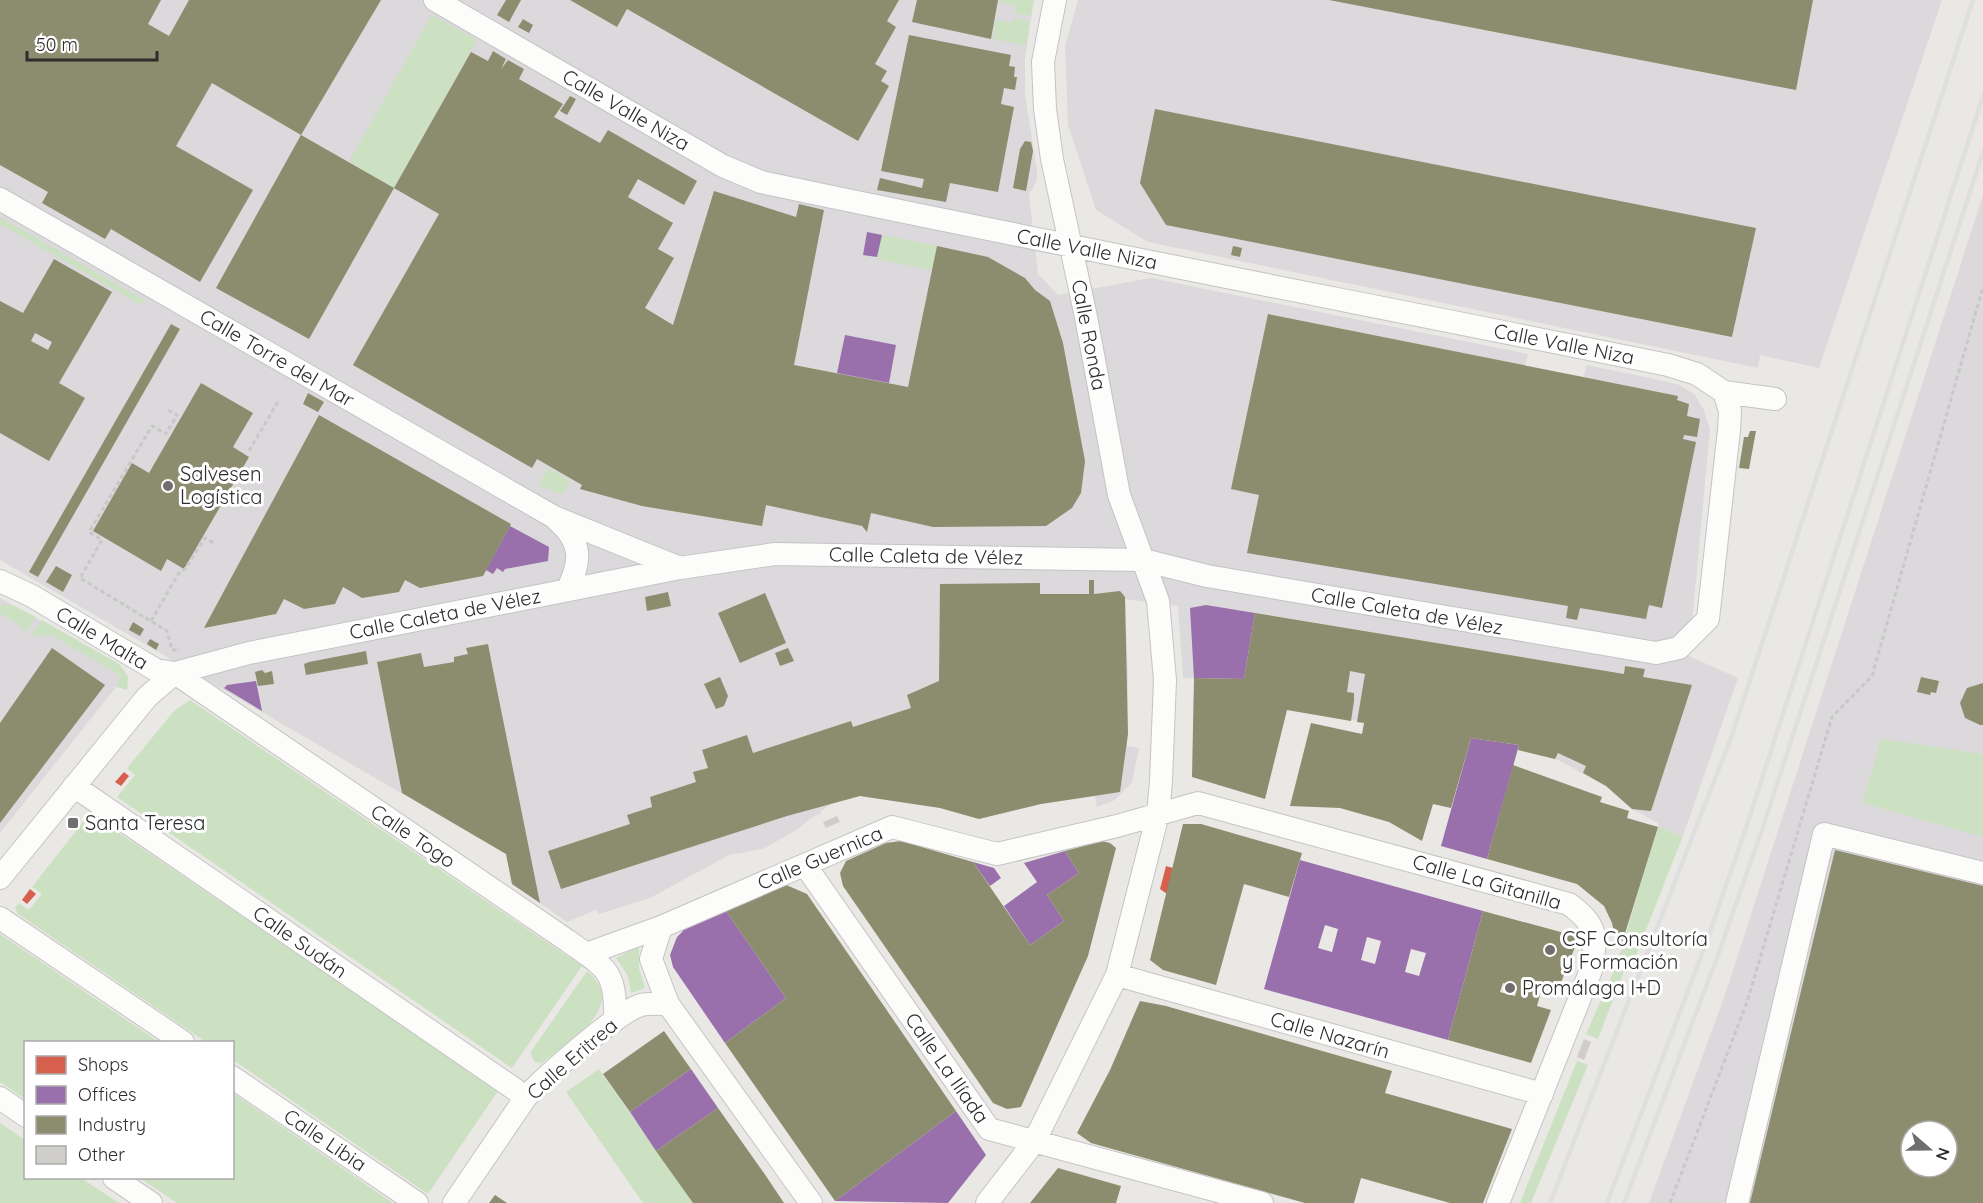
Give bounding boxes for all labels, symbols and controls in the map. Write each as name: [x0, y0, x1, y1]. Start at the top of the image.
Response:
scale bar: [27, 24, 158, 62]
text: 50 m: [36, 33, 78, 56]
street label: Calle Valle Niza: [558, 63, 694, 156]
street label: Calle Valle Niza: [1015, 223, 1159, 274]
street label: Calle Ronda: [1067, 277, 1112, 392]
street label: Calle Torre del Mar: [196, 303, 359, 412]
street label: Calle Valle Niza: [1492, 318, 1636, 369]
place label: Salvesen Logística: [180, 461, 262, 509]
marker: Salvesen Logística: [161, 479, 175, 493]
street label: Calle Caleta de Vélez: [829, 541, 1023, 570]
street label: Calle Caleta de Vélez: [1309, 581, 1505, 640]
street label: Calle Caleta de Vélez: [347, 583, 543, 644]
street label: Calle Malta: [52, 600, 153, 675]
street label: Calle Togo: [366, 798, 460, 873]
place label: Santa Teresa: [85, 810, 205, 835]
marker: Santa Teresa: [66, 816, 80, 830]
street label: Calle Guernica: [753, 820, 886, 895]
street label: Calle La Gitanilla: [1410, 848, 1564, 915]
street label: Calle Sudán: [248, 900, 352, 983]
place label: CSF Consultoría y Formación: [1562, 926, 1708, 974]
marker: CSF Consultoría y Formación: [1543, 943, 1557, 957]
place label: Promálaga I+D: [1522, 975, 1661, 1000]
marker: Promálaga I+D: [1503, 981, 1517, 995]
street label: Calle Nazarín: [1268, 1006, 1393, 1063]
street label: Calle La Ilíada: [900, 1008, 995, 1128]
street label: Calle Eritrea: [521, 1013, 622, 1105]
legend: [24, 1041, 234, 1179]
text: Shops: [78, 1053, 129, 1076]
text: Offices: [78, 1083, 137, 1106]
street label: Calle Libia: [279, 1103, 371, 1176]
text: Industry: [78, 1113, 146, 1136]
north arrow: [1899, 1119, 1959, 1179]
text: Other: [78, 1143, 125, 1166]
text: N: [1932, 1145, 1955, 1163]

